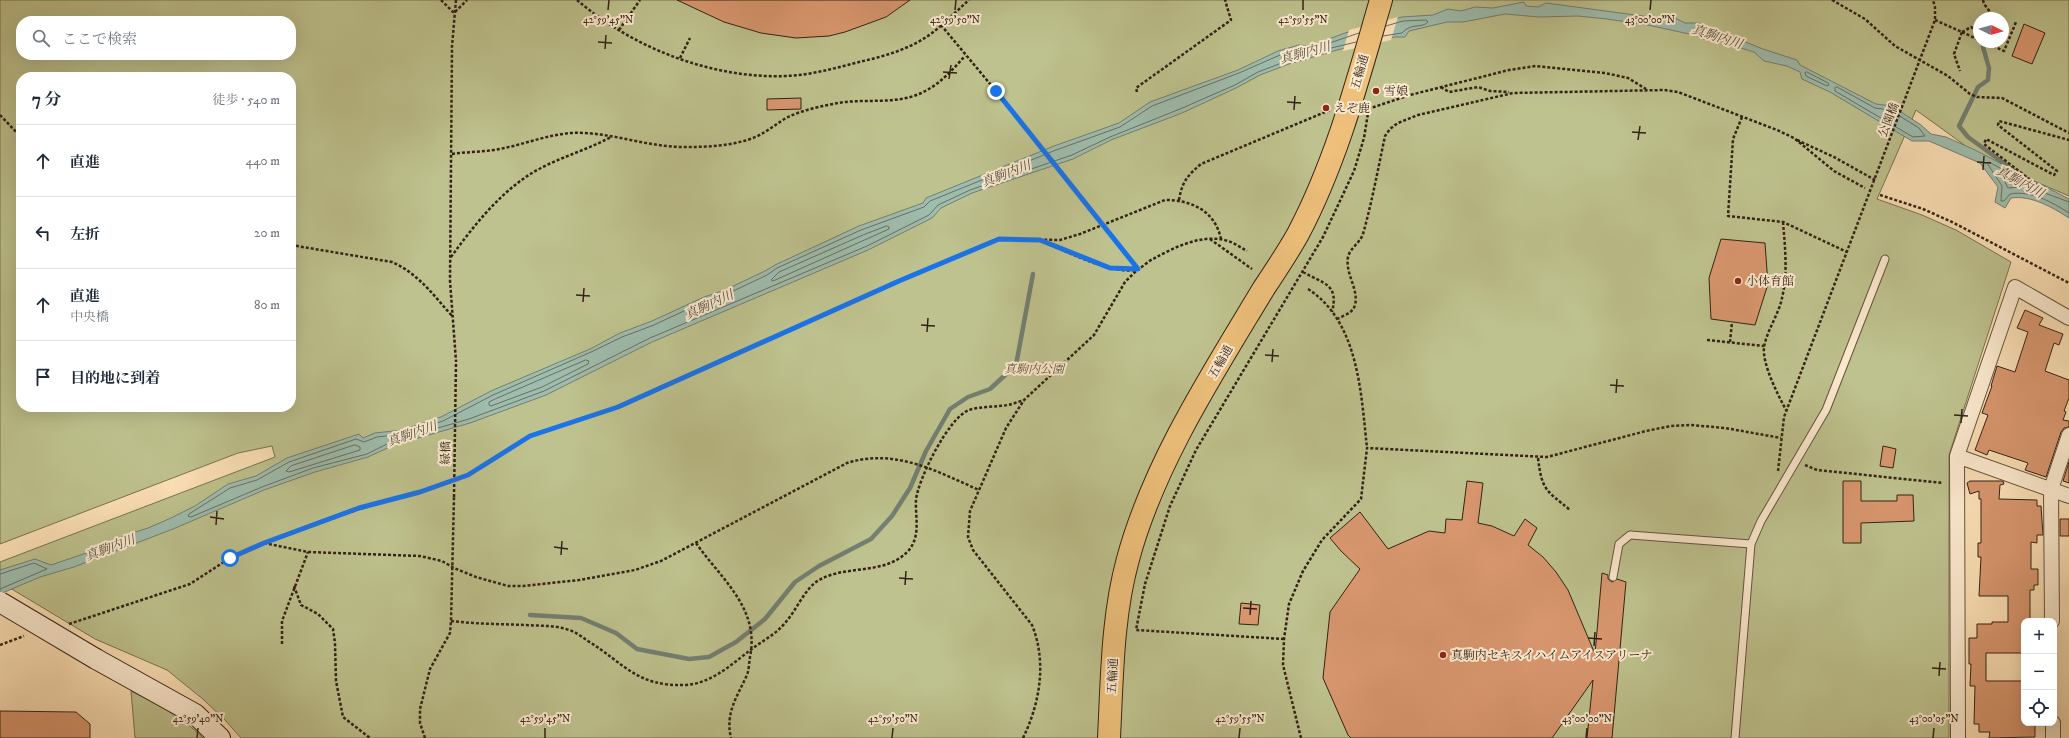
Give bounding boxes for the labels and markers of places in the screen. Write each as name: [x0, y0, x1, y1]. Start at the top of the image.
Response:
place label: 雪娘: [1384, 84, 1408, 99]
marker: 雪娘: [1371, 86, 1381, 96]
place label: えぞ鹿: [1334, 101, 1370, 116]
marker: えぞ鹿: [1321, 103, 1331, 113]
place label: 小体育館: [1746, 274, 1794, 289]
marker: 小体育館: [1733, 276, 1743, 286]
place label: 真駒内セキスイハイムアイスアリーナ: [1451, 648, 1653, 663]
marker: 真駒内セキスイハイムアイスアリーナ: [1438, 650, 1448, 660]

